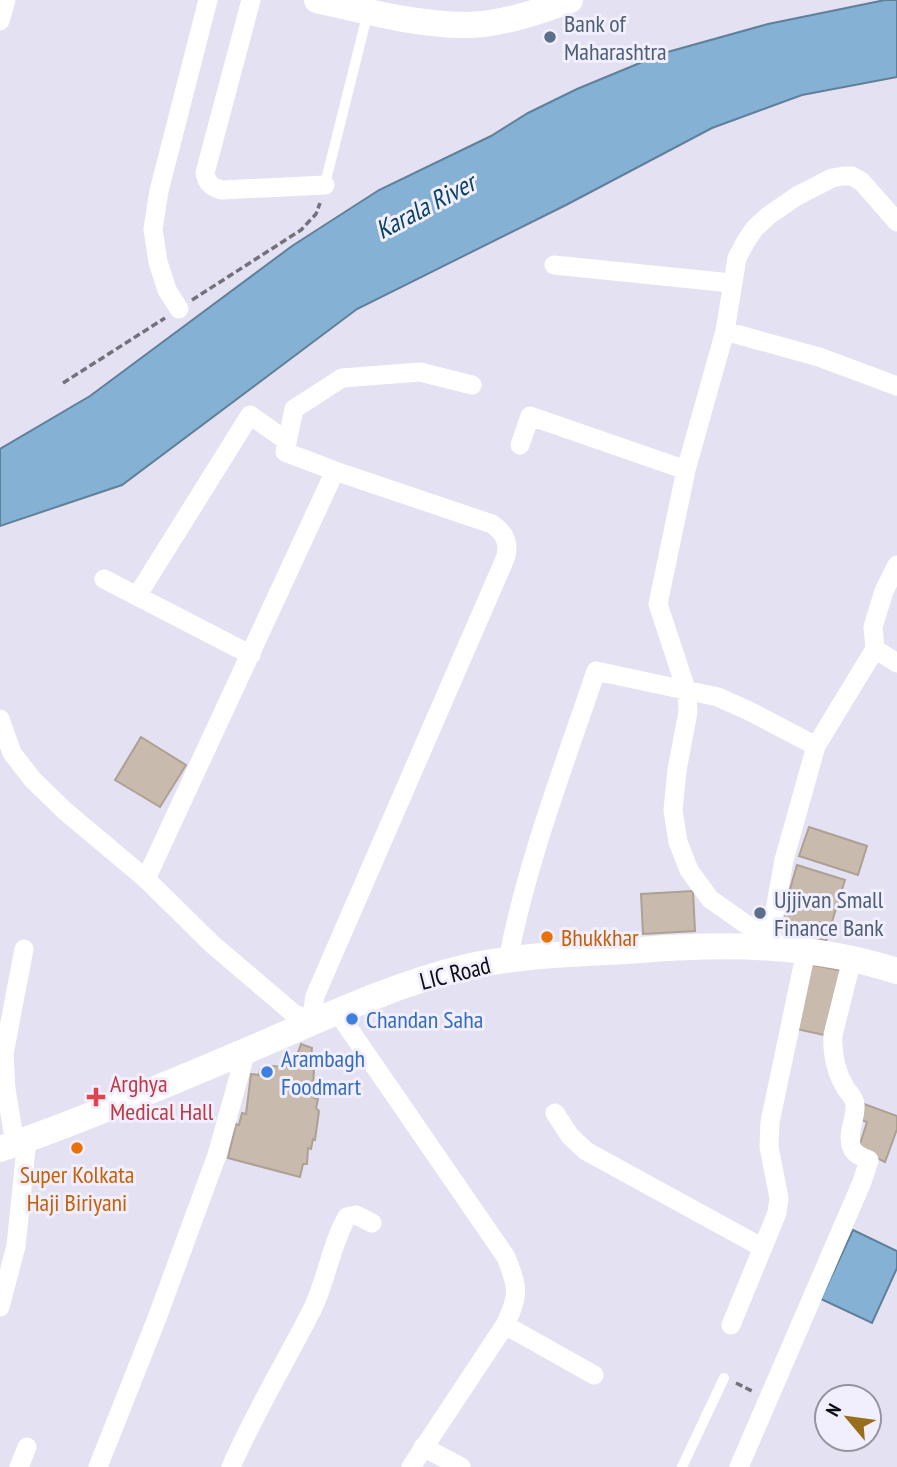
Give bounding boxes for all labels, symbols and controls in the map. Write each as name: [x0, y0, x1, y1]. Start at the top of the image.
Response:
place label: Bank of Maharashtra: [564, 8, 667, 67]
marker: Bank of Maharashtra: [542, 29, 558, 45]
water label: Karala River: [369, 164, 484, 246]
place label: Ujjivan Small Finance Bank: [774, 884, 884, 943]
marker: Ujjivan Small Finance Bank: [752, 905, 768, 921]
place label: Bhukkhar: [561, 922, 639, 953]
marker: Bhukkhar: [539, 929, 555, 945]
street label: LIC Road: [416, 949, 494, 997]
place label: Chandan Saha: [366, 1004, 483, 1035]
marker: Chandan Saha: [344, 1011, 360, 1027]
place label: Arambagh Foodmart: [281, 1043, 365, 1102]
marker: Arambagh Foodmart: [259, 1064, 275, 1080]
place label: Arghya Medical Hall: [110, 1068, 214, 1127]
marker: Arghya Medical Hall: [88, 1089, 104, 1105]
marker: Super Kolkata Haji Biriyani: [69, 1140, 85, 1156]
place label: Super Kolkata Haji Biriyani: [20, 1159, 134, 1218]
north arrow: [813, 1383, 883, 1453]
text: N: [820, 1399, 846, 1420]

